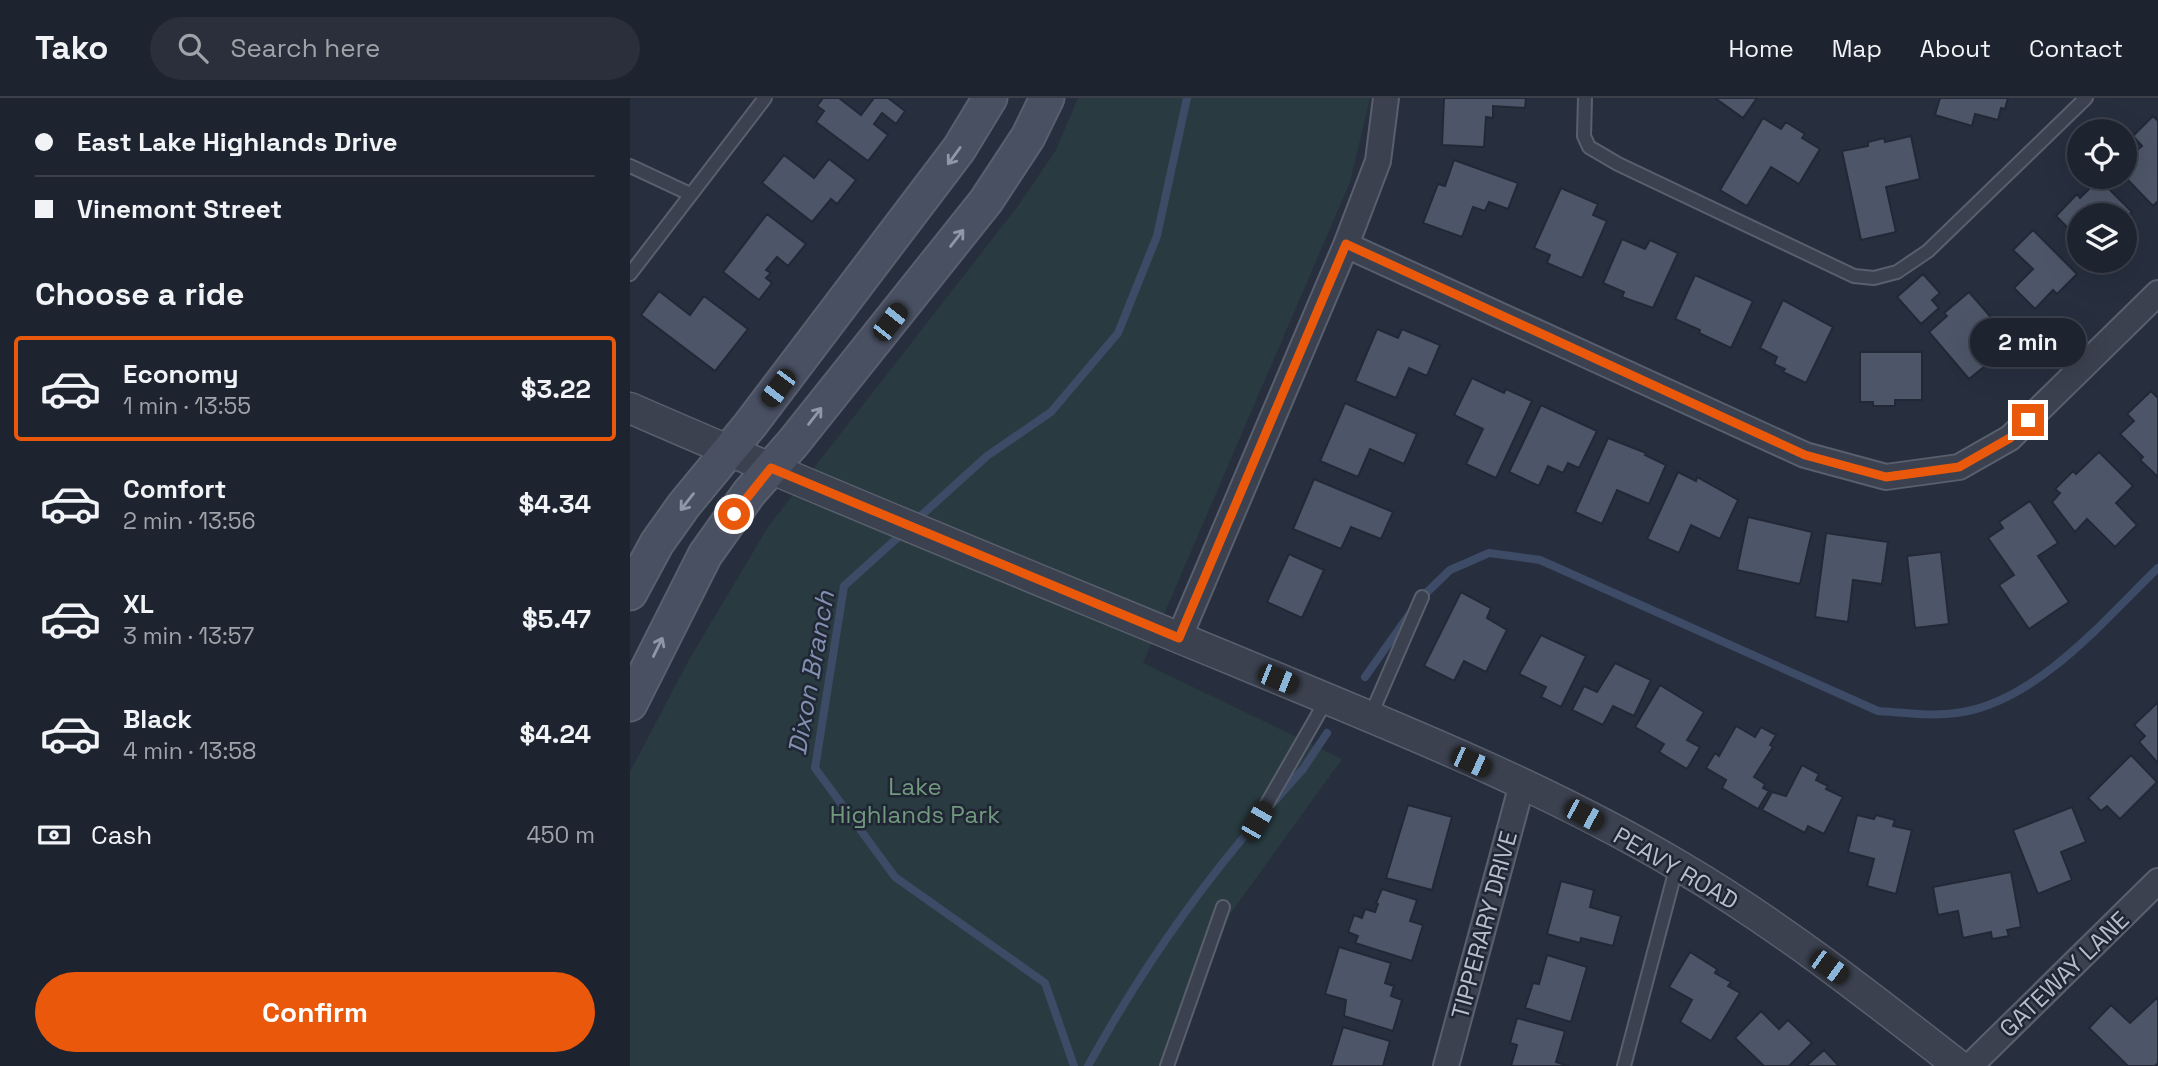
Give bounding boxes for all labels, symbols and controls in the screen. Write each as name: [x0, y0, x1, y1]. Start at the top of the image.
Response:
search box: [150, 17, 640, 80]
text: Tako: [35, 27, 108, 69]
icon: search: [174, 29, 212, 67]
text: Search here: [230, 31, 380, 65]
text: Home: [1728, 33, 1794, 64]
text: Map: [1832, 33, 1882, 64]
text: About: [1920, 33, 1991, 64]
text: Contact: [2029, 33, 2123, 64]
map controls: [2067, 119, 2137, 273]
button: locate: [2067, 119, 2137, 189]
text: East Lake Highlands Drive: [77, 125, 398, 159]
one-way arrow: [947, 146, 961, 165]
text: Vinemont Street: [77, 192, 282, 226]
button: layers: [2067, 203, 2137, 273]
one-way arrow: [949, 229, 964, 247]
text: Choose a ride: [35, 274, 245, 314]
car: [869, 299, 912, 345]
callout: 2 min: [1970, 318, 2086, 368]
text: 2 min: [1998, 327, 2058, 357]
icon: car: [39, 357, 102, 420]
text: Economy: [123, 357, 239, 391]
car: [757, 365, 800, 411]
text: $3.22: [521, 372, 591, 406]
text: 1 min · 13:55: [123, 391, 251, 421]
route end: [2012, 404, 2044, 436]
one-way arrow: [807, 407, 823, 425]
icon: car: [39, 472, 102, 535]
text: Comfort: [123, 472, 226, 506]
text: $4.34: [519, 487, 591, 521]
one-way arrow: [679, 492, 694, 511]
route start: [718, 498, 750, 530]
text: 2 min · 13:56: [123, 506, 256, 536]
icon: car: [39, 587, 102, 650]
text: XL: [123, 587, 154, 621]
water label: Dixon Branch: [780, 587, 842, 758]
text: $5.47: [522, 602, 591, 636]
text: 3 min · 13:57: [123, 621, 254, 651]
one-way arrow: [651, 637, 665, 658]
car: [1255, 661, 1302, 697]
icon: car: [39, 702, 102, 765]
text: Black: [123, 702, 192, 736]
text: $4.24: [519, 717, 591, 751]
text: 4 min · 13:58: [123, 736, 256, 766]
car: [1448, 744, 1495, 780]
park label: Lake Highlands Park: [830, 771, 1000, 830]
car: [1561, 796, 1608, 834]
car: [1238, 798, 1277, 844]
icon: cash: [35, 816, 73, 854]
text: Cash: [91, 818, 152, 852]
text: 450 m: [526, 820, 595, 850]
street label: PEAVY ROAD: [1608, 820, 1744, 916]
street label: TIPPERARY DRIVE: [1444, 828, 1524, 1022]
street label: GATEWAY LANE: [1993, 904, 2135, 1044]
car: [1806, 946, 1853, 988]
button: Confirm: [35, 972, 595, 1052]

